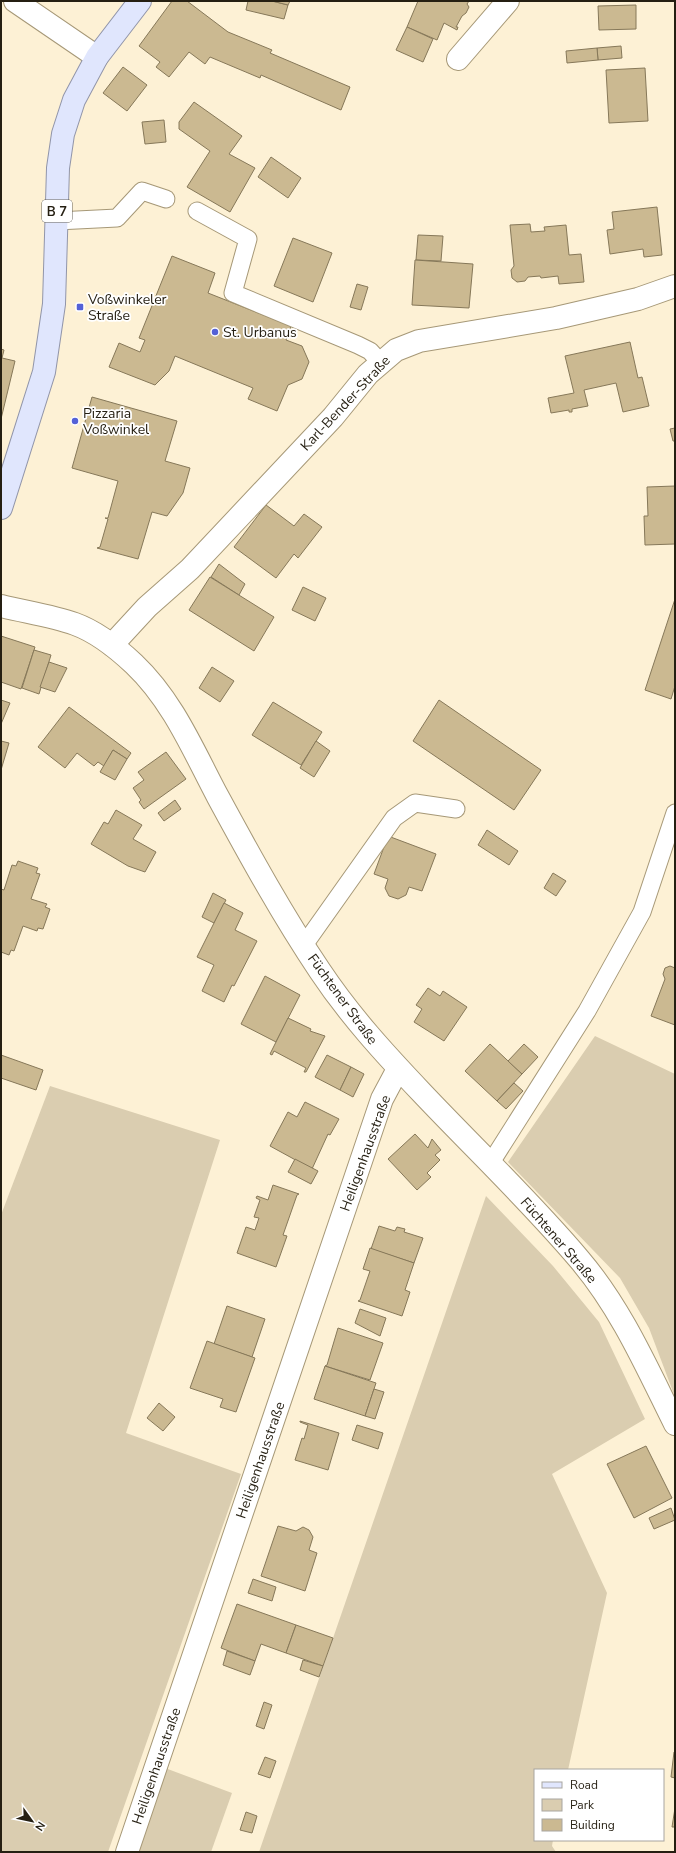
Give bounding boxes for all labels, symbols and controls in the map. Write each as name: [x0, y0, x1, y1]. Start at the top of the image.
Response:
road number: B 7: [42, 200, 72, 222]
place label: Voßwinkeler Straße: [87, 290, 167, 325]
marker: Voßwinkeler Straße: [75, 302, 85, 312]
place label: St. Urbanus: [223, 323, 297, 342]
marker: St. Urbanus: [210, 327, 220, 337]
street label: Karl-Bender-Straße: [296, 352, 395, 455]
place label: Pizzaria Voßwinkel: [82, 404, 150, 439]
marker: Pizzaria Voßwinkel: [70, 416, 80, 426]
street label: Füchtener Straße: [303, 950, 382, 1049]
street label: Heiligenhausstraße: [336, 1092, 395, 1214]
street label: Füchtener Straße: [516, 1193, 601, 1287]
street label: Heiligenhausstraße: [232, 1399, 289, 1521]
street label: Heiligenhausstraße: [128, 1705, 185, 1827]
legend: [534, 1769, 664, 1841]
text: Road: [570, 1777, 598, 1793]
text: Park: [570, 1797, 595, 1813]
north arrow: [12, 1801, 52, 1841]
text: Building: [570, 1817, 615, 1833]
text: N: [31, 1819, 48, 1834]

